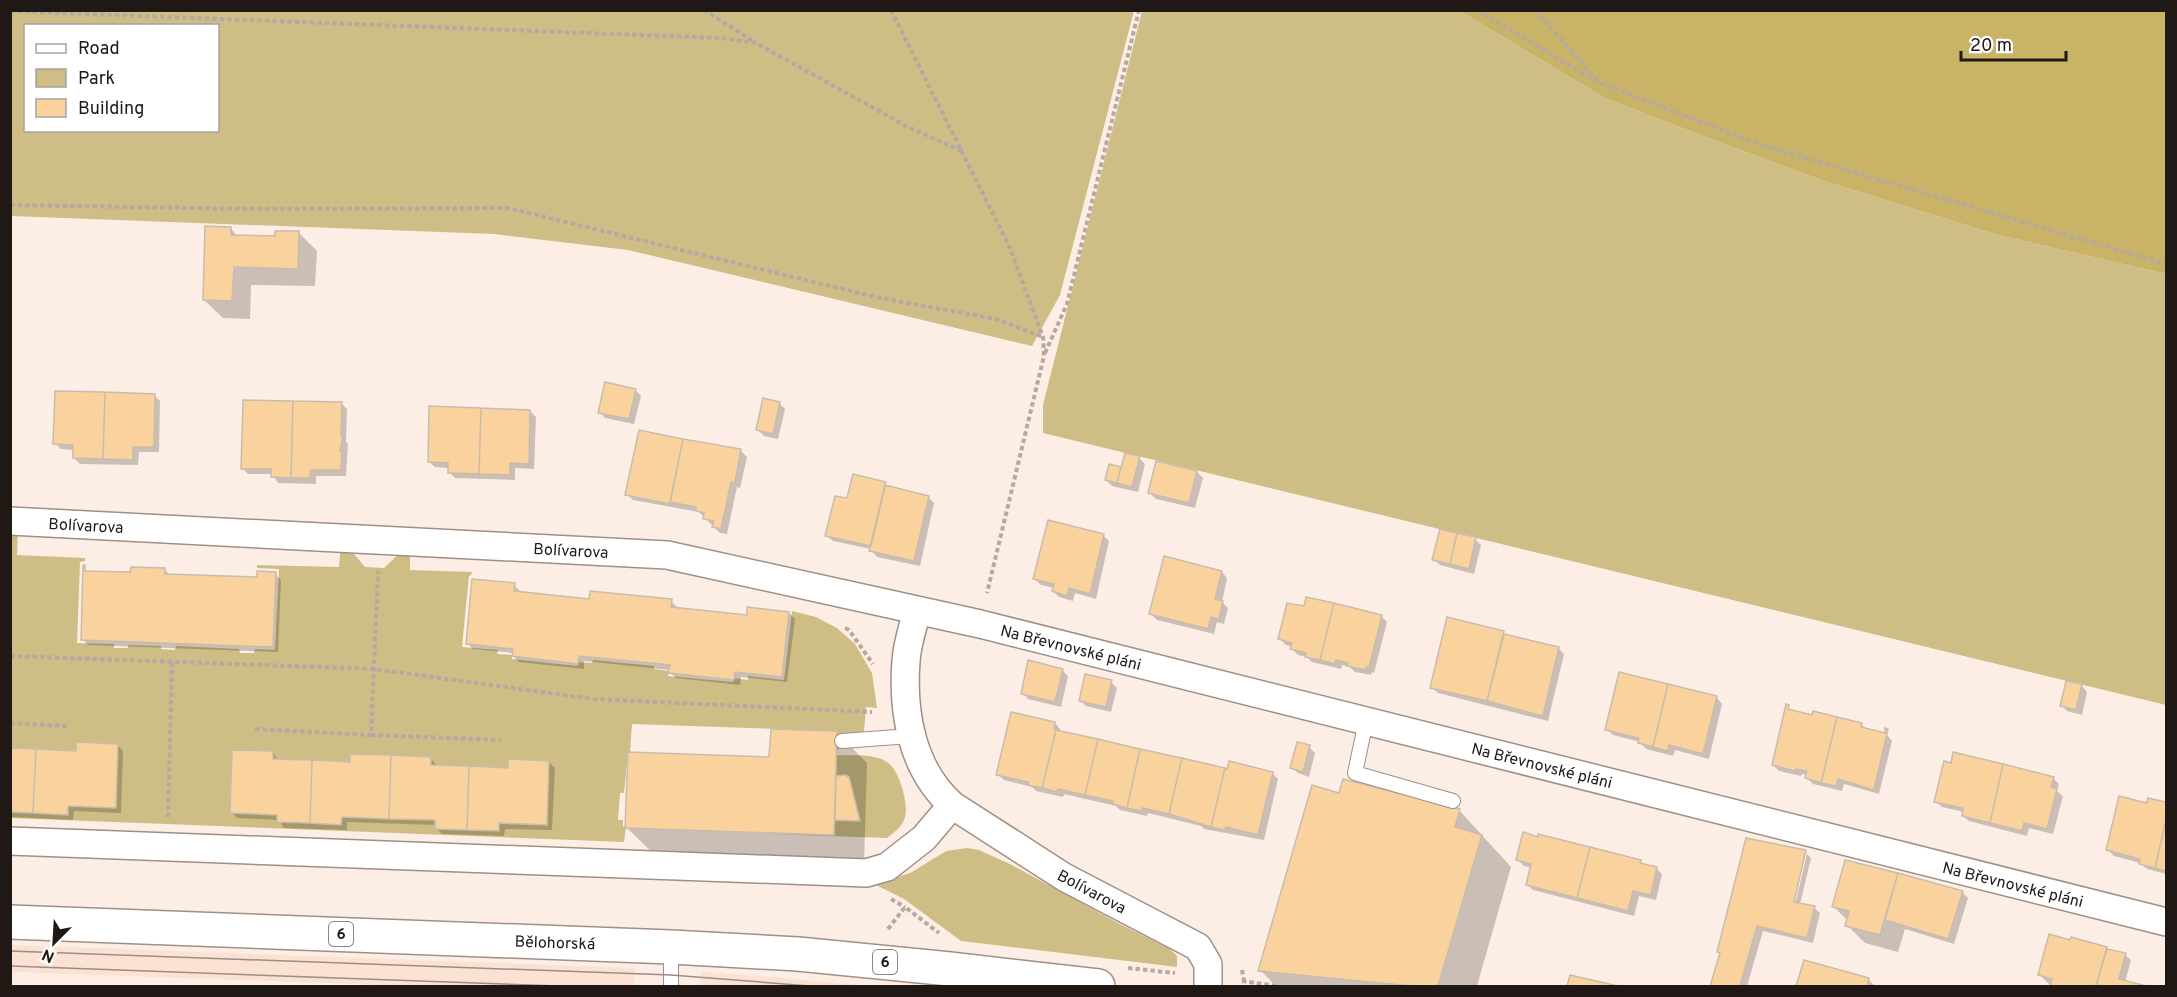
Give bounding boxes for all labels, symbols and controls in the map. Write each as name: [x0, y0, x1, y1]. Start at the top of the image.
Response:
legend: [24, 24, 219, 132]
scale bar: [1961, 24, 2066, 62]
text: 20 m: [1970, 35, 2012, 58]
text: Road: [78, 38, 120, 61]
text: Park: [78, 68, 115, 91]
text: Building: [78, 98, 144, 121]
street label: Bolívarova: [48, 515, 124, 539]
street label: Bolívarova: [533, 540, 609, 564]
street label: Na Břevnovské pláni: [998, 622, 1143, 676]
street label: Na Břevnovské pláni: [1469, 740, 1614, 794]
street label: Na Břevnovské pláni: [1940, 859, 2085, 913]
street label: Bolívarova: [1053, 866, 1129, 919]
north arrow: [24, 913, 84, 973]
road number: 6: [329, 922, 353, 946]
street label: Bělohorská: [514, 933, 596, 955]
text: N: [39, 943, 58, 966]
road number: 6: [873, 950, 897, 974]

